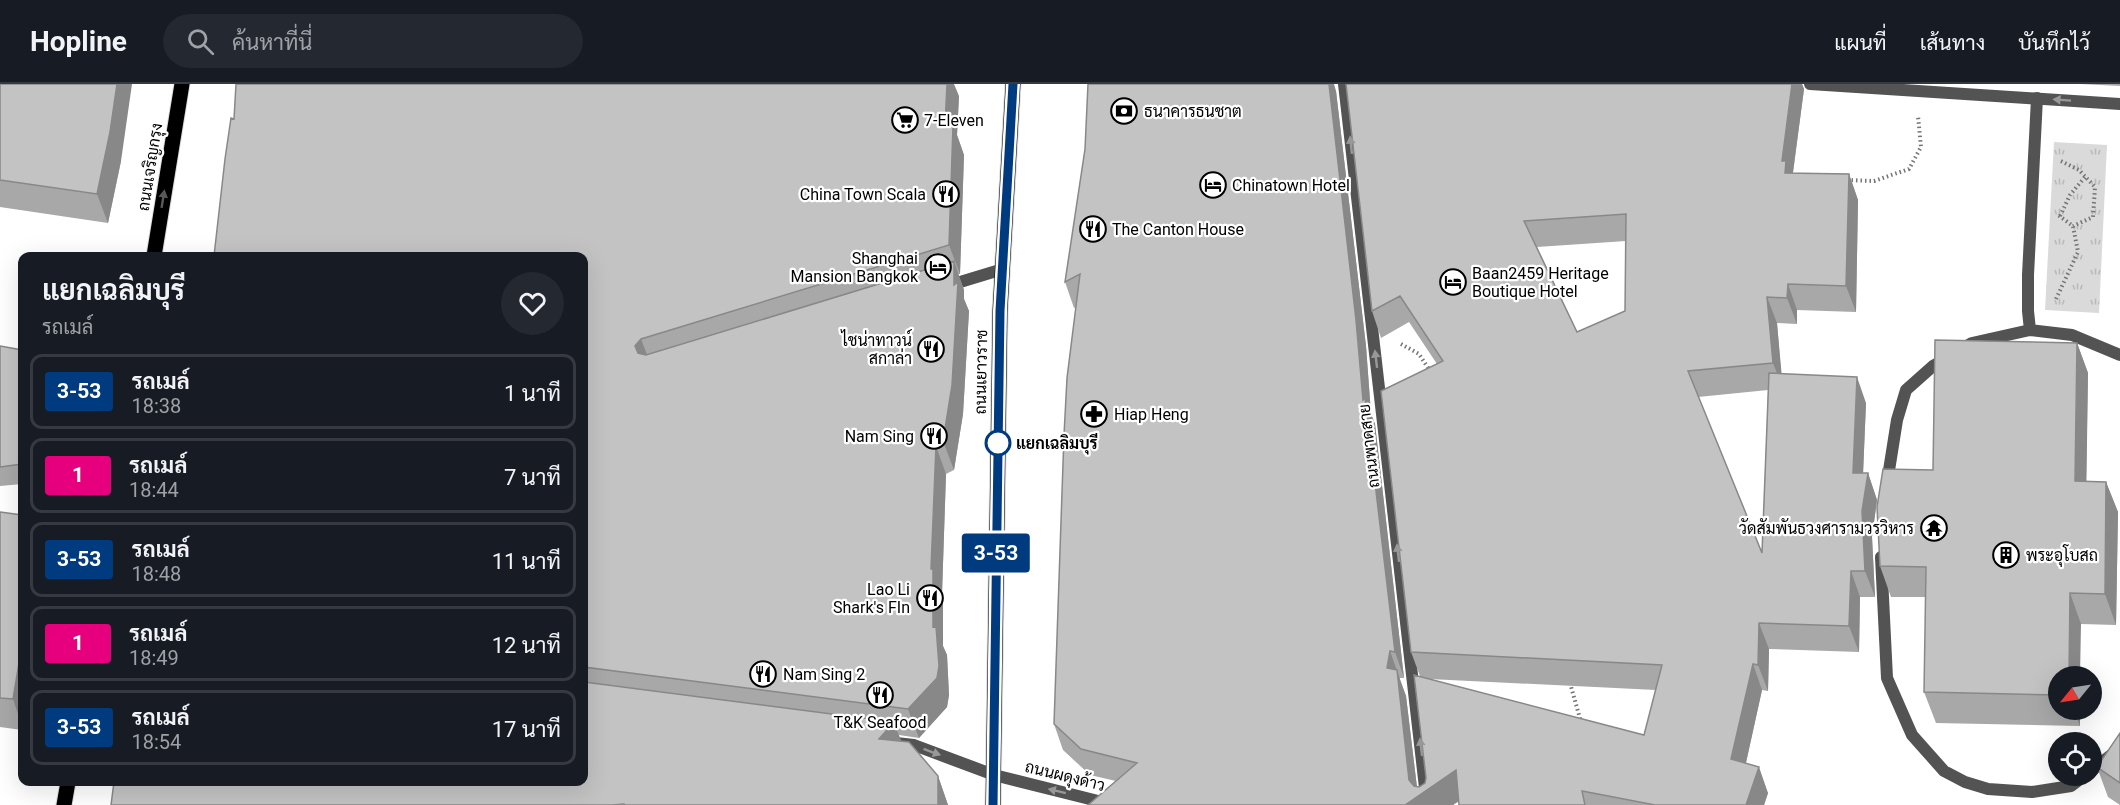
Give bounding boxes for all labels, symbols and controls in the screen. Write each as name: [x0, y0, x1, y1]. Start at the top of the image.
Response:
search box: [163, 14, 583, 68]
text: Hopline: [30, 25, 127, 58]
icon: search: [184, 25, 217, 58]
text: ค้นหาที่นี่: [232, 30, 312, 55]
text: แผนที่: [1834, 31, 1887, 55]
text: เส้นทาง: [1920, 31, 1985, 55]
text: บันทึกไว้: [2018, 31, 2090, 55]
one-way arrow: [2052, 95, 2071, 105]
bank icon: ธนาคารธนชาต: [1109, 96, 1139, 126]
place label: ธนาคารธนชาต: [1144, 102, 1242, 121]
supermarket icon: 7-Eleven: [890, 105, 920, 135]
place label: 7-Eleven: [924, 111, 984, 130]
street label: ถนนเจริญกรุง: [134, 122, 168, 213]
one-way arrow: [1346, 135, 1356, 154]
hotel icon: Chinatown Hotel: [1198, 170, 1228, 200]
place label: Chinatown Hotel: [1232, 176, 1350, 195]
restaurant icon: China Town Scala: [931, 179, 961, 209]
place label: China Town Scala: [800, 185, 926, 204]
one-way arrow: [159, 189, 168, 208]
restaurant icon: The Canton House: [1078, 214, 1108, 244]
place label: The Canton House: [1112, 220, 1244, 239]
place label: Shanghai Mansion Bangkok: [791, 249, 919, 286]
hotel icon: Shanghai Mansion Bangkok: [923, 252, 953, 282]
place label: Baan2459 Heritage Boutique Hotel: [1472, 264, 1609, 301]
hotel icon: Baan2459 Heritage Boutique Hotel: [1438, 267, 1468, 297]
button: heart: [501, 272, 564, 335]
text: แยกเฉลิมบุรี: [42, 274, 185, 307]
text: รถเมล์: [42, 315, 93, 339]
place label: ไชน่าทาวน์ สกาล่า: [839, 328, 912, 368]
street label: ถนนเยาวราช: [971, 329, 991, 415]
restaurant icon: ไชน่าทาวน์ สกาล่า: [916, 334, 946, 364]
one-way arrow: [1371, 350, 1381, 369]
text: รถเมล์: [131, 369, 190, 394]
text: 3-53: [57, 379, 101, 403]
text: 1 นาที: [504, 381, 561, 406]
text: 18:38: [131, 394, 181, 418]
pharmacy icon: Hiap Heng: [1079, 399, 1109, 429]
street label: ถนนพาดสาย: [1354, 403, 1384, 489]
place label: Hiap Heng: [1114, 405, 1189, 424]
restaurant icon: Nam Sing: [919, 421, 949, 451]
place label: Nam Sing: [845, 427, 914, 446]
marker: แยกเฉลิมบุรี: [985, 430, 1011, 456]
place label: แยกเฉลิมบุรี: [1016, 433, 1098, 455]
text: รถเมล์: [129, 453, 187, 478]
text: 1: [72, 463, 84, 487]
text: 7 นาที: [504, 465, 561, 490]
text: 18:44: [129, 478, 179, 502]
temple icon: วัดสัมพันธวงศารามวรวิหาร: [1919, 513, 1949, 543]
place label: วัดสัมพันธวงศารามวรวิหาร: [1739, 518, 1914, 538]
line badge: 3-53: [954, 534, 1038, 572]
text: รถเมล์: [131, 537, 190, 562]
building icon: พระอุโบสถ: [1991, 540, 2021, 570]
text: 3-53: [974, 541, 1018, 565]
one-way arrow: [1393, 544, 1403, 563]
place label: พระอุโบสถ: [2026, 544, 2098, 567]
text: 3-53: [57, 547, 101, 571]
text: 11 นาที: [492, 549, 561, 574]
text: 18:48: [131, 562, 181, 586]
place label: Lao Li Shark's FIn: [833, 580, 910, 617]
restaurant icon: Lao Li Shark's FIn: [915, 583, 945, 613]
text: รถเมล์: [129, 621, 187, 646]
text: 1: [72, 631, 84, 655]
text: 12 นาที: [492, 633, 561, 658]
text: 18:49: [129, 646, 179, 670]
restaurant icon: Nam Sing 2: [748, 659, 778, 689]
place label: Nam Sing 2: [783, 665, 865, 684]
north arrow: [2048, 666, 2102, 720]
map controls: [2048, 666, 2102, 786]
restaurant icon: T&K Seafood: [865, 680, 895, 710]
text: รถเมล์: [131, 705, 190, 730]
place label: T&K Seafood: [833, 713, 927, 732]
text: 3-53: [57, 715, 101, 739]
text: 17 นาที: [492, 717, 561, 742]
text: 18:54: [131, 730, 181, 754]
button: locate: [2048, 732, 2102, 786]
one-way arrow: [1416, 737, 1425, 756]
one-way arrow: [923, 748, 941, 757]
street label: ถนนผดุงด้าว: [1023, 756, 1107, 797]
one-way arrow: [1048, 785, 1066, 795]

